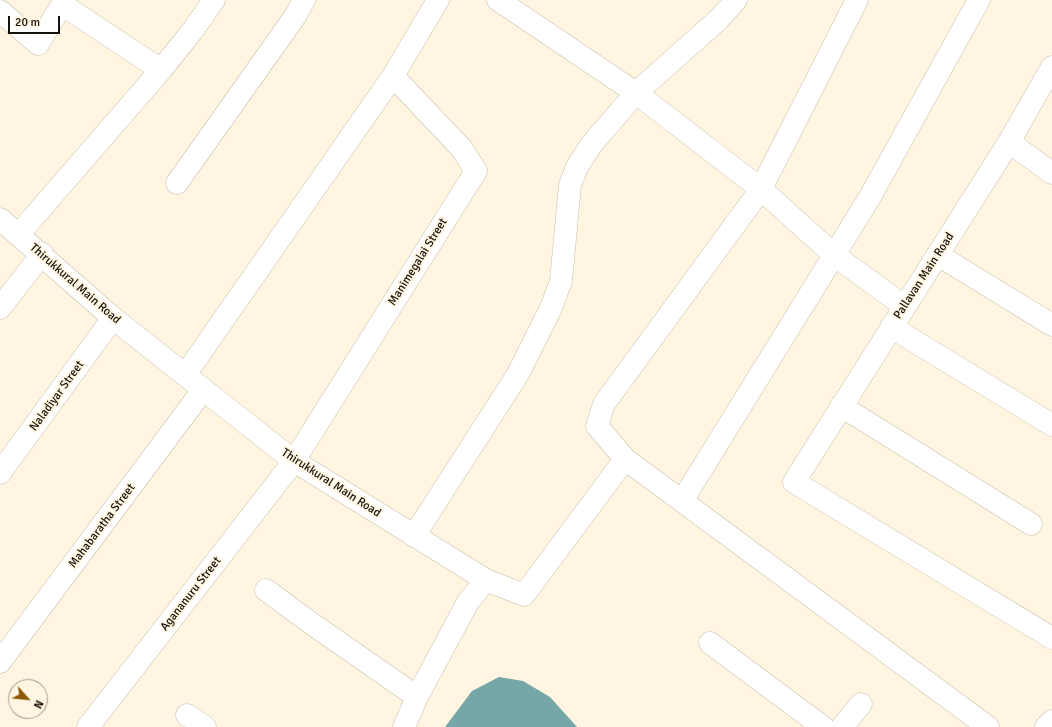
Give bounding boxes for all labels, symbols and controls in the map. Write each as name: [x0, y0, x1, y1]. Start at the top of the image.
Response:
scale bar: [10, 8, 62, 34]
text: 20 m: [15, 15, 40, 30]
street label: Manimegalai Street: [385, 216, 451, 308]
street label: Pallavan Main Road: [891, 230, 957, 322]
street label: Thirukkural Main Road: [27, 241, 123, 327]
street label: Naladiyar Street: [27, 358, 87, 434]
street label: Thirukkural Main Road: [279, 445, 383, 521]
street label: Mahabaratha Street: [66, 481, 138, 571]
street label: Agananuru Street: [158, 554, 224, 634]
north arrow: [8, 679, 48, 719]
text: N: [31, 698, 46, 711]

